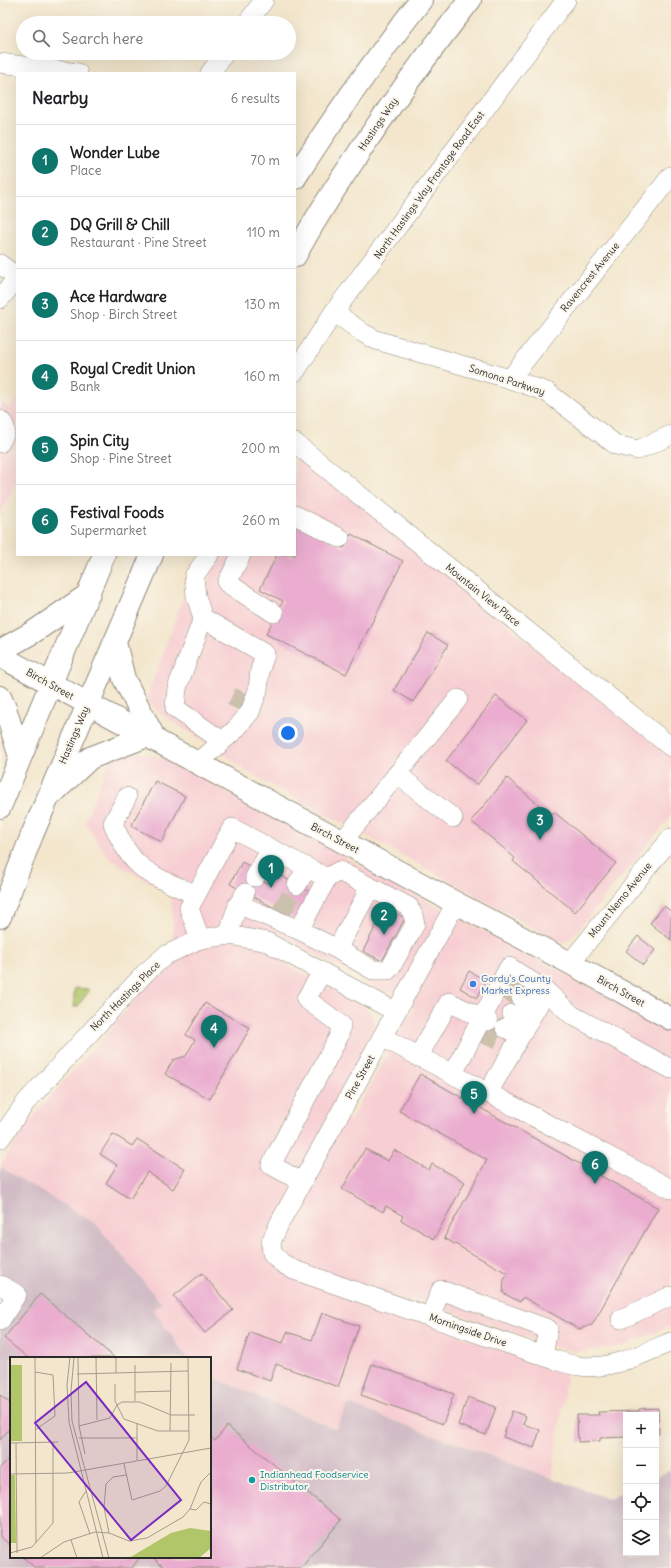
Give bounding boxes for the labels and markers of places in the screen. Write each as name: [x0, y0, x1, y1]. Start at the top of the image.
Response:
pin: 3: [527, 807, 553, 840]
pin: 1: [258, 855, 284, 888]
pin: 2: [371, 902, 397, 935]
place label: Gordy's County Market Express: [481, 972, 551, 997]
marker: Gordy's County Market Express: [468, 979, 478, 989]
pin: 4: [201, 1015, 227, 1048]
pin: 5: [461, 1081, 487, 1114]
pin: 6: [582, 1151, 608, 1184]
place label: Indianhead Foodservice Distributor: [260, 1468, 369, 1493]
marker: Indianhead Foodservice Distributor: [247, 1475, 257, 1485]

